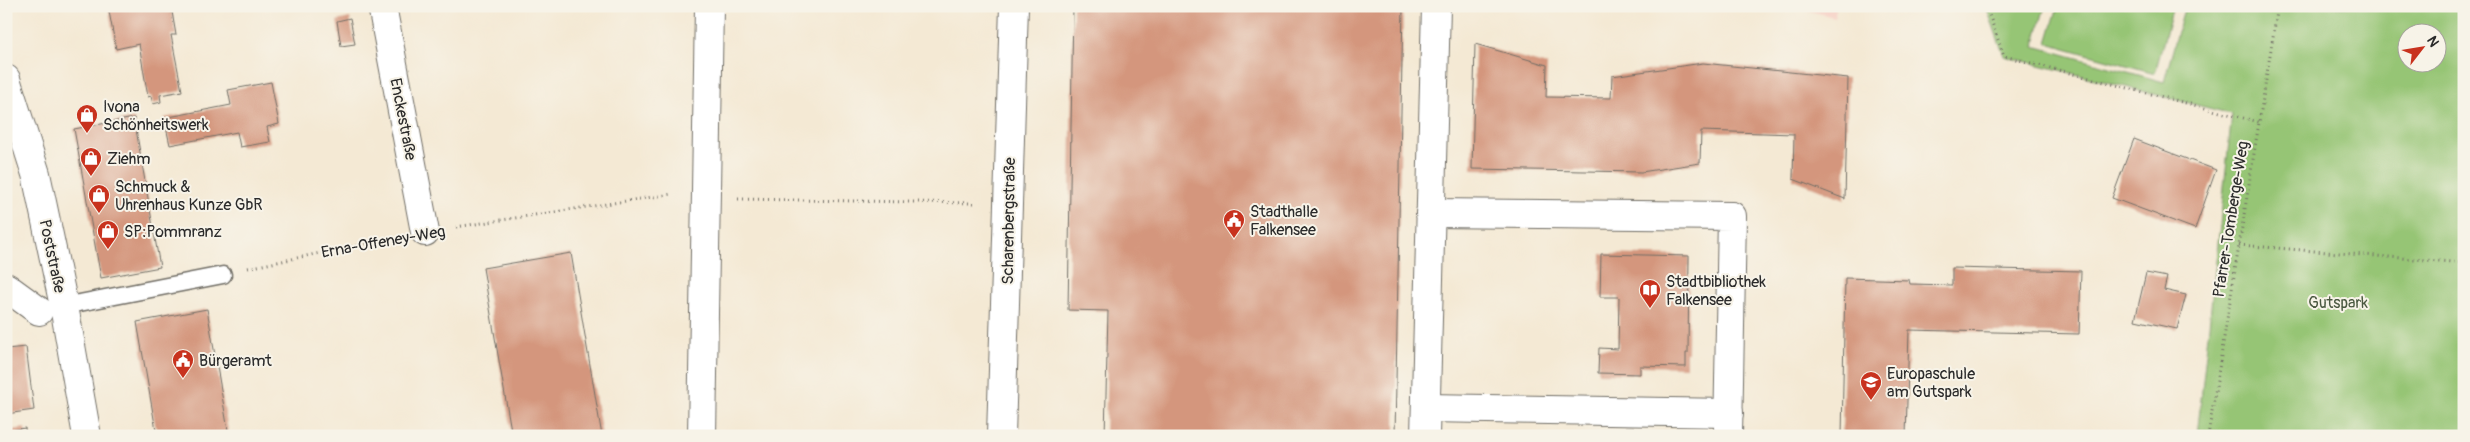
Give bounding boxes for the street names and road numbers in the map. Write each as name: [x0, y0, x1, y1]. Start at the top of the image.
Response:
street label: Enckestraße: [385, 76, 421, 162]
street label: Pfarrer-Tomberge-Weg: [2209, 140, 2253, 299]
street label: Scharenbergstraße: [998, 157, 1020, 285]
street label: Poststraße: [35, 218, 70, 295]
street label: Erna-Offeney-Weg: [320, 221, 447, 263]

